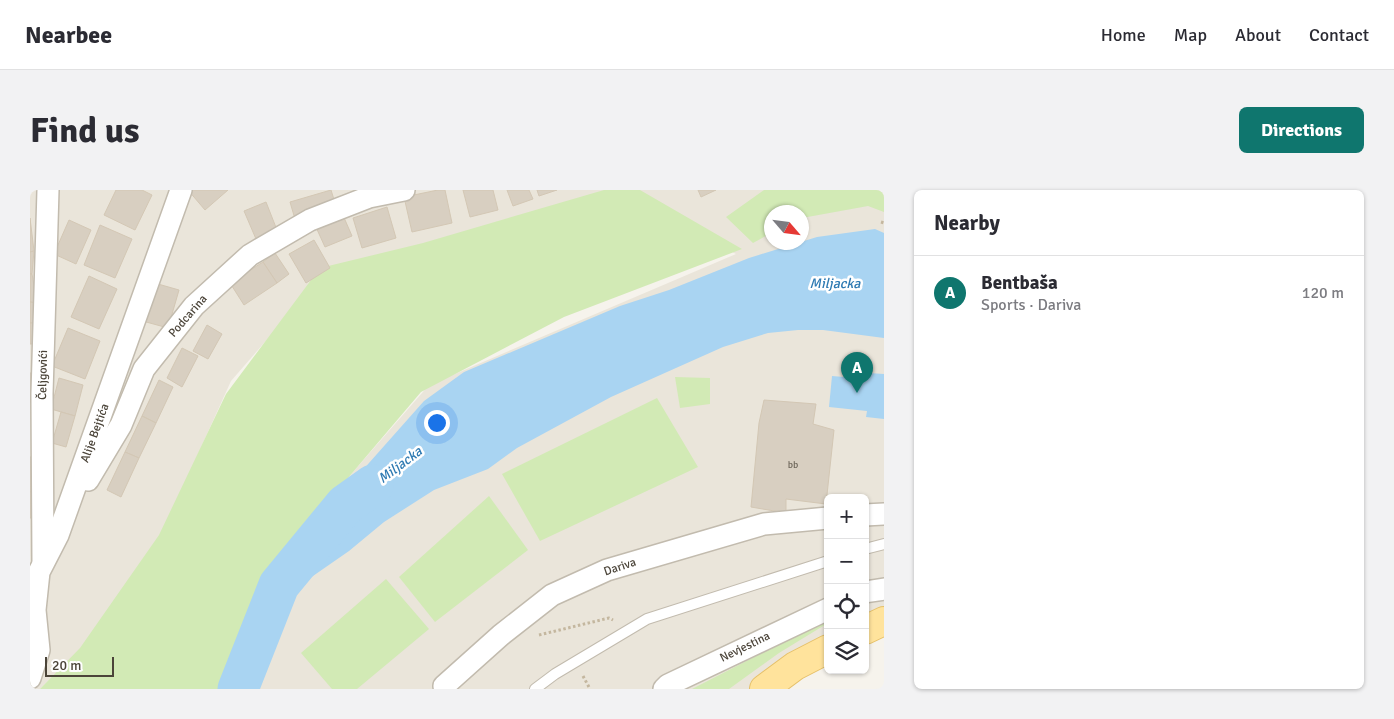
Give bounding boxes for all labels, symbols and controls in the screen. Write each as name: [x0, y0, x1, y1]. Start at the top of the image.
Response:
text: Nearbee: [25, 20, 112, 50]
text: Home: [1101, 24, 1146, 46]
text: Map: [1174, 24, 1207, 46]
text: About: [1235, 24, 1281, 46]
text: Contact: [1309, 24, 1369, 46]
button: Directions: [1239, 107, 1364, 153]
text: Find us: [30, 109, 140, 152]
north arrow: [764, 205, 809, 250]
text: Nearby: [934, 210, 1000, 236]
text: Bentbaša: [981, 271, 1058, 295]
water label: Miljacka: [810, 275, 861, 292]
text: A: [945, 283, 955, 303]
text: 120 m: [1302, 283, 1344, 303]
street label: Podcarina: [166, 292, 210, 340]
text: Sports · Dariva: [981, 295, 1081, 315]
street label: Čeljgovići: [35, 350, 51, 400]
pin: A: [841, 352, 873, 393]
street label: Alije Bejtića: [77, 401, 113, 465]
your location: [424, 410, 450, 436]
water label: Miljacka: [375, 442, 426, 487]
house number: bb: [788, 459, 798, 471]
map controls: [824, 494, 869, 674]
button: +: [824, 494, 869, 539]
button: −: [824, 539, 869, 584]
street label: Dariva: [602, 555, 638, 579]
button: locate: [824, 584, 869, 629]
street label: Nevjestina: [717, 628, 773, 666]
button: layers: [824, 629, 869, 674]
scale bar: [45, 654, 114, 677]
text: 20 m: [52, 657, 81, 674]

